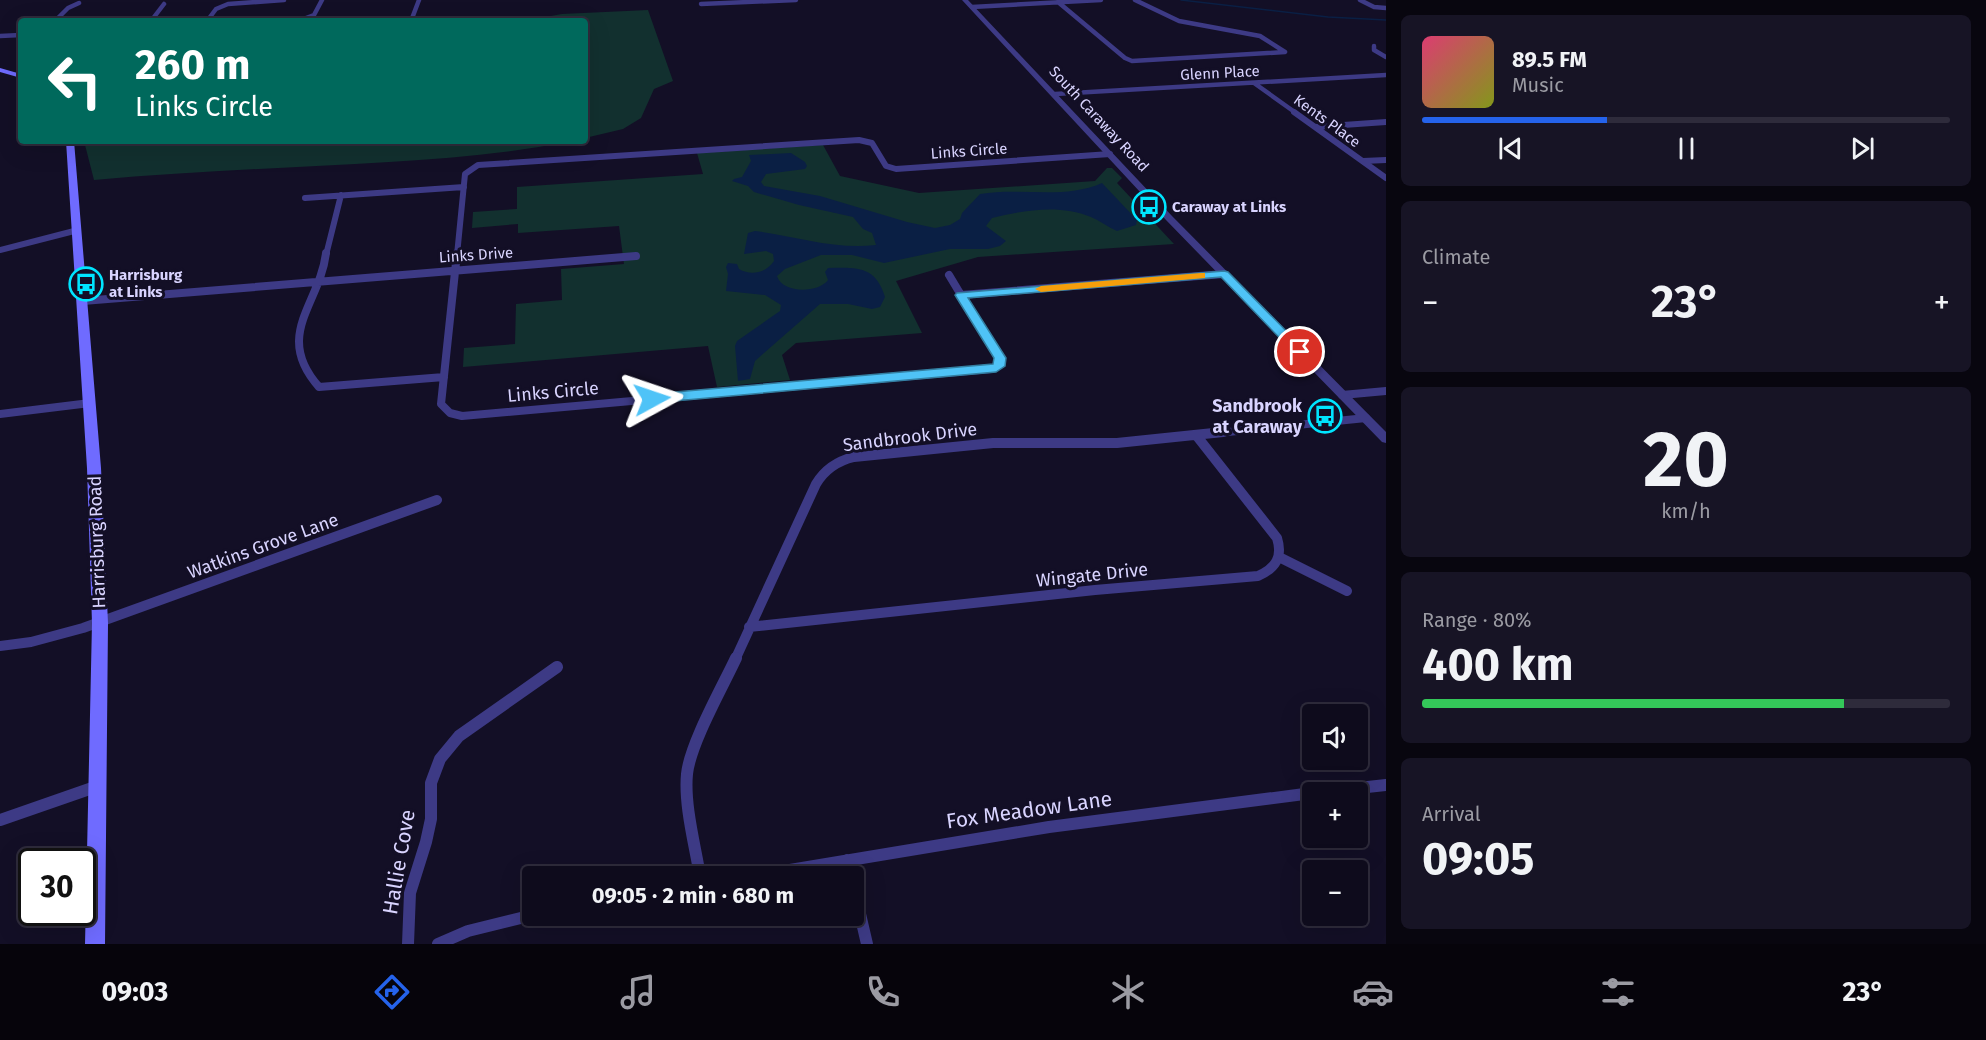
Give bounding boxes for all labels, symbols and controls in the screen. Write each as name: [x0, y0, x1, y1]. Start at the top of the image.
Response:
text: 260 m: [135, 40, 250, 90]
icon: left: [36, 42, 114, 120]
text: 89.5 FM: [1512, 46, 1587, 73]
street label: South Caraway Road: [1045, 62, 1153, 176]
street label: Glenn Place: [1180, 62, 1260, 84]
text: Music: [1512, 73, 1564, 97]
text: Links Circle: [135, 91, 273, 123]
street label: Kents Place: [1290, 91, 1364, 151]
icon: previous: [1494, 132, 1527, 165]
icon: pause: [1670, 132, 1703, 165]
icon: next: [1846, 132, 1879, 165]
street label: Links Circle: [930, 139, 1008, 163]
bus stop icon: Caraway at Links: [1131, 189, 1167, 225]
place label: Caraway at Links: [1172, 198, 1286, 216]
street label: Links Drive: [438, 243, 514, 267]
text: Climate: [1422, 245, 1490, 269]
bus stop icon: Harrisburg at Links: [68, 266, 104, 302]
place label: Harrisburg at Links: [109, 266, 183, 301]
text: 23°: [1651, 275, 1721, 329]
text: −: [1422, 283, 1439, 323]
text: +: [1934, 283, 1950, 323]
pin: [1274, 326, 1325, 377]
icon: arrive: [1283, 335, 1316, 368]
position arrow: [620, 367, 684, 431]
street label: Links Circle: [506, 377, 600, 407]
place label: Sandbrook at Caraway: [1212, 395, 1303, 438]
bus stop icon: Sandbrook at Caraway: [1307, 398, 1343, 434]
text: 20: [1643, 413, 1729, 507]
street label: Sandbrook Drive: [842, 418, 978, 456]
street label: Harrisburg Road: [84, 475, 110, 609]
text: km/h: [1661, 499, 1711, 523]
street label: Watkins Grove Lane: [184, 508, 342, 584]
street label: Wingate Drive: [1035, 558, 1149, 592]
text: Range · 80%: [1422, 608, 1532, 632]
text: 400 km: [1422, 638, 1574, 692]
map controls: [1302, 704, 1368, 926]
button: sound: [1302, 704, 1368, 770]
button: +: [1302, 782, 1368, 848]
street label: Fox Meadow Lane: [944, 785, 1114, 835]
text: Arrival: [1422, 802, 1481, 826]
street label: Hallie Cove: [377, 808, 421, 916]
text: 09:05: [1422, 832, 1534, 886]
speed limit sign: 30: [18, 848, 96, 926]
button: −: [1302, 860, 1368, 926]
text: 09:05 · 2 min · 680 m: [592, 882, 794, 909]
icon: directions: [371, 971, 413, 1013]
icon: music: [617, 971, 659, 1013]
icon: phone: [862, 971, 904, 1013]
icon: climate: [1107, 971, 1149, 1013]
icon: car: [1352, 971, 1394, 1013]
icon: filters: [1597, 971, 1639, 1013]
text: 09:03: [102, 976, 168, 1008]
text: 23°: [1842, 976, 1884, 1008]

